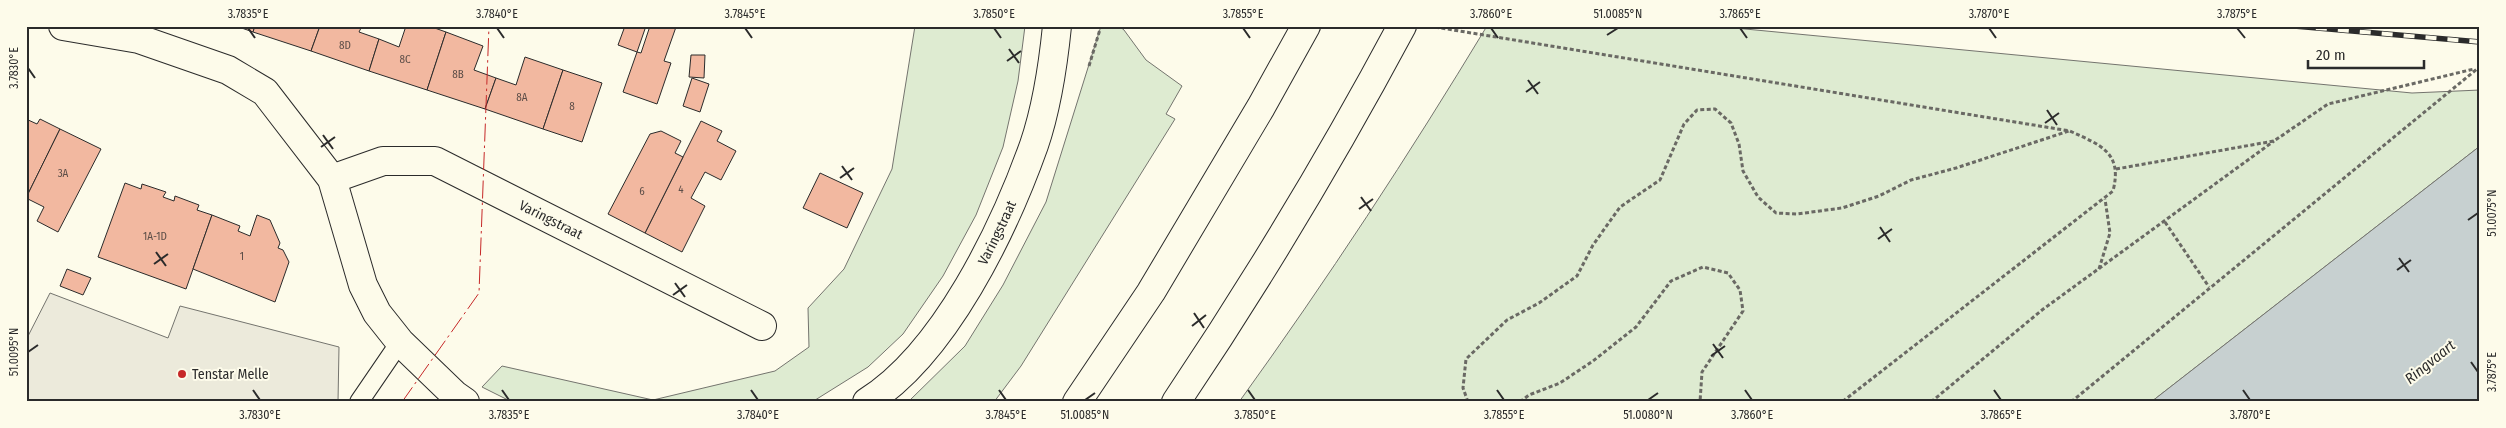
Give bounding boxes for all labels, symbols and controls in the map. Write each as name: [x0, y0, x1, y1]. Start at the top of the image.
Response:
text: 3.7835°E: [228, 7, 269, 21]
text: 3.7840°E: [476, 7, 518, 21]
text: 3.7845°E: [725, 7, 766, 21]
text: 3.7850°E: [973, 7, 1015, 21]
text: 3.7855°E: [1223, 7, 1264, 21]
text: 3.7860°E: [1470, 7, 1512, 21]
text: 51.0085°N: [1594, 7, 1642, 21]
text: 3.7865°E: [1719, 7, 1761, 21]
text: 3.7870°E: [1969, 7, 2010, 21]
text: 3.7875°E: [2217, 7, 2257, 21]
scale bar: [2308, 38, 2425, 70]
house number: 8D: [339, 39, 351, 52]
text: 20 m: [2316, 46, 2346, 64]
text: 3.7830°E: [7, 47, 21, 89]
house number: 8C: [399, 53, 411, 66]
house number: 8B: [452, 68, 464, 81]
house number: 8A: [516, 91, 528, 104]
house number: 8: [569, 100, 575, 113]
house number: 3A: [58, 167, 69, 180]
house number: 4: [678, 183, 684, 196]
house number: 6: [639, 185, 645, 198]
text: 51.0075°N: [2485, 189, 2499, 237]
street label: Varingstraat: [516, 196, 586, 243]
street label: Varingstraat: [974, 197, 1020, 268]
house number: 1A-1D: [143, 230, 167, 243]
house number: 1: [240, 250, 244, 263]
text: 51.0095°N: [7, 328, 21, 376]
water label: Ringvaart: [2401, 336, 2459, 388]
text: 3.7875°E: [2485, 352, 2499, 392]
place label: Tenstar Melle: [192, 366, 269, 383]
marker: Tenstar Melle: [176, 368, 188, 380]
text: 3.7830°E: [239, 408, 281, 422]
text: 3.7835°E: [489, 408, 530, 422]
text: 3.7840°E: [737, 408, 779, 422]
text: 3.7845°E: [986, 408, 1027, 422]
text: 51.0085°N: [1061, 408, 1109, 422]
text: 3.7850°E: [1234, 408, 1276, 422]
text: 3.7855°E: [1484, 408, 1525, 422]
text: 51.0080°N: [1623, 408, 1673, 422]
text: 3.7860°E: [1731, 408, 1773, 422]
text: 3.7865°E: [1980, 408, 2022, 422]
text: 3.7870°E: [2230, 408, 2271, 422]

